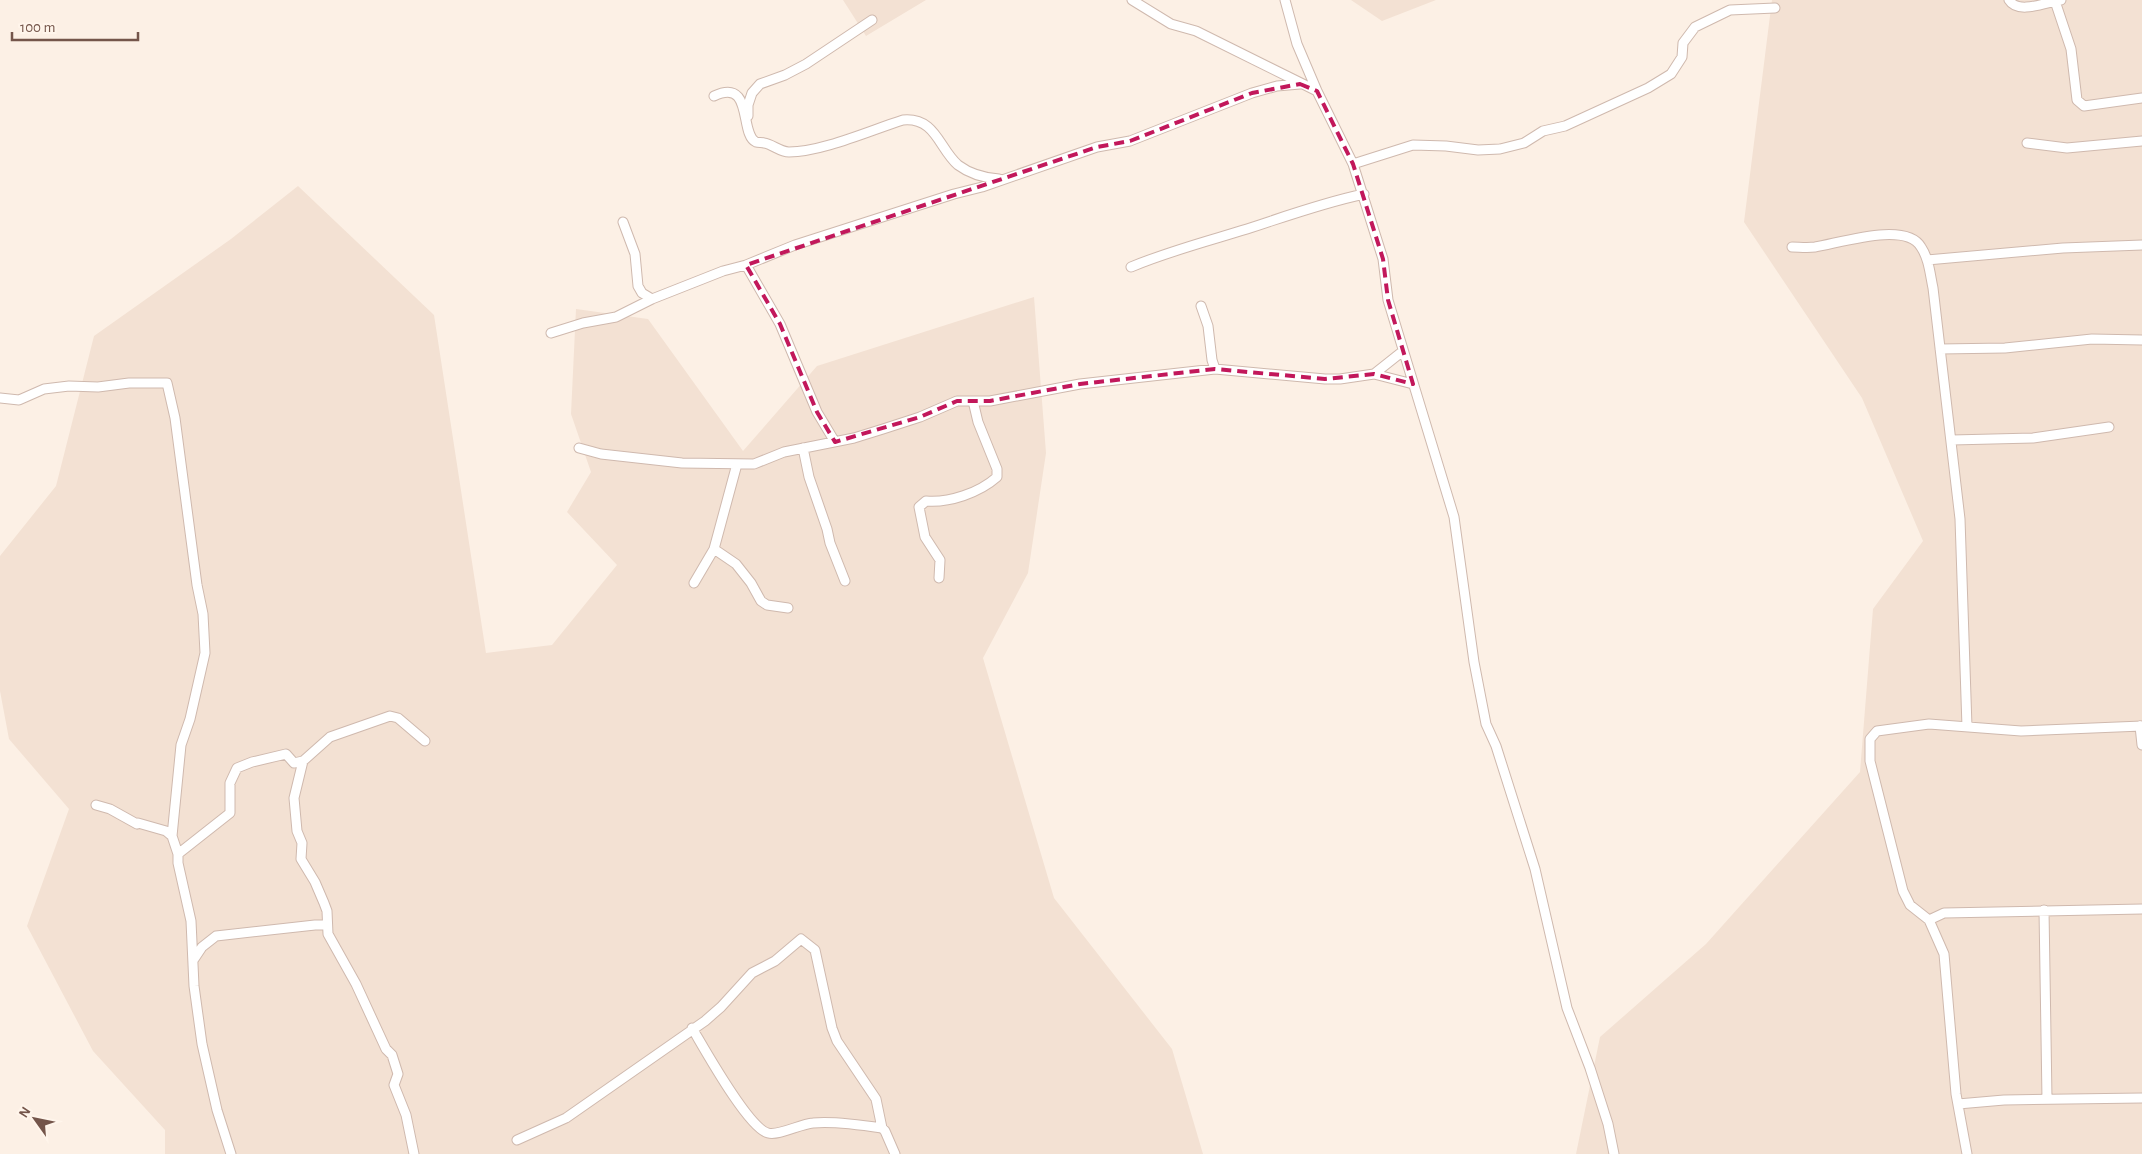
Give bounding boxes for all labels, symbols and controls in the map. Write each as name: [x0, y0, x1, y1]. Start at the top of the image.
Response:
scale bar: [12, 10, 139, 42]
text: 100 m: [20, 20, 55, 35]
north arrow: [10, 1094, 60, 1144]
text: N: [16, 1105, 33, 1120]

